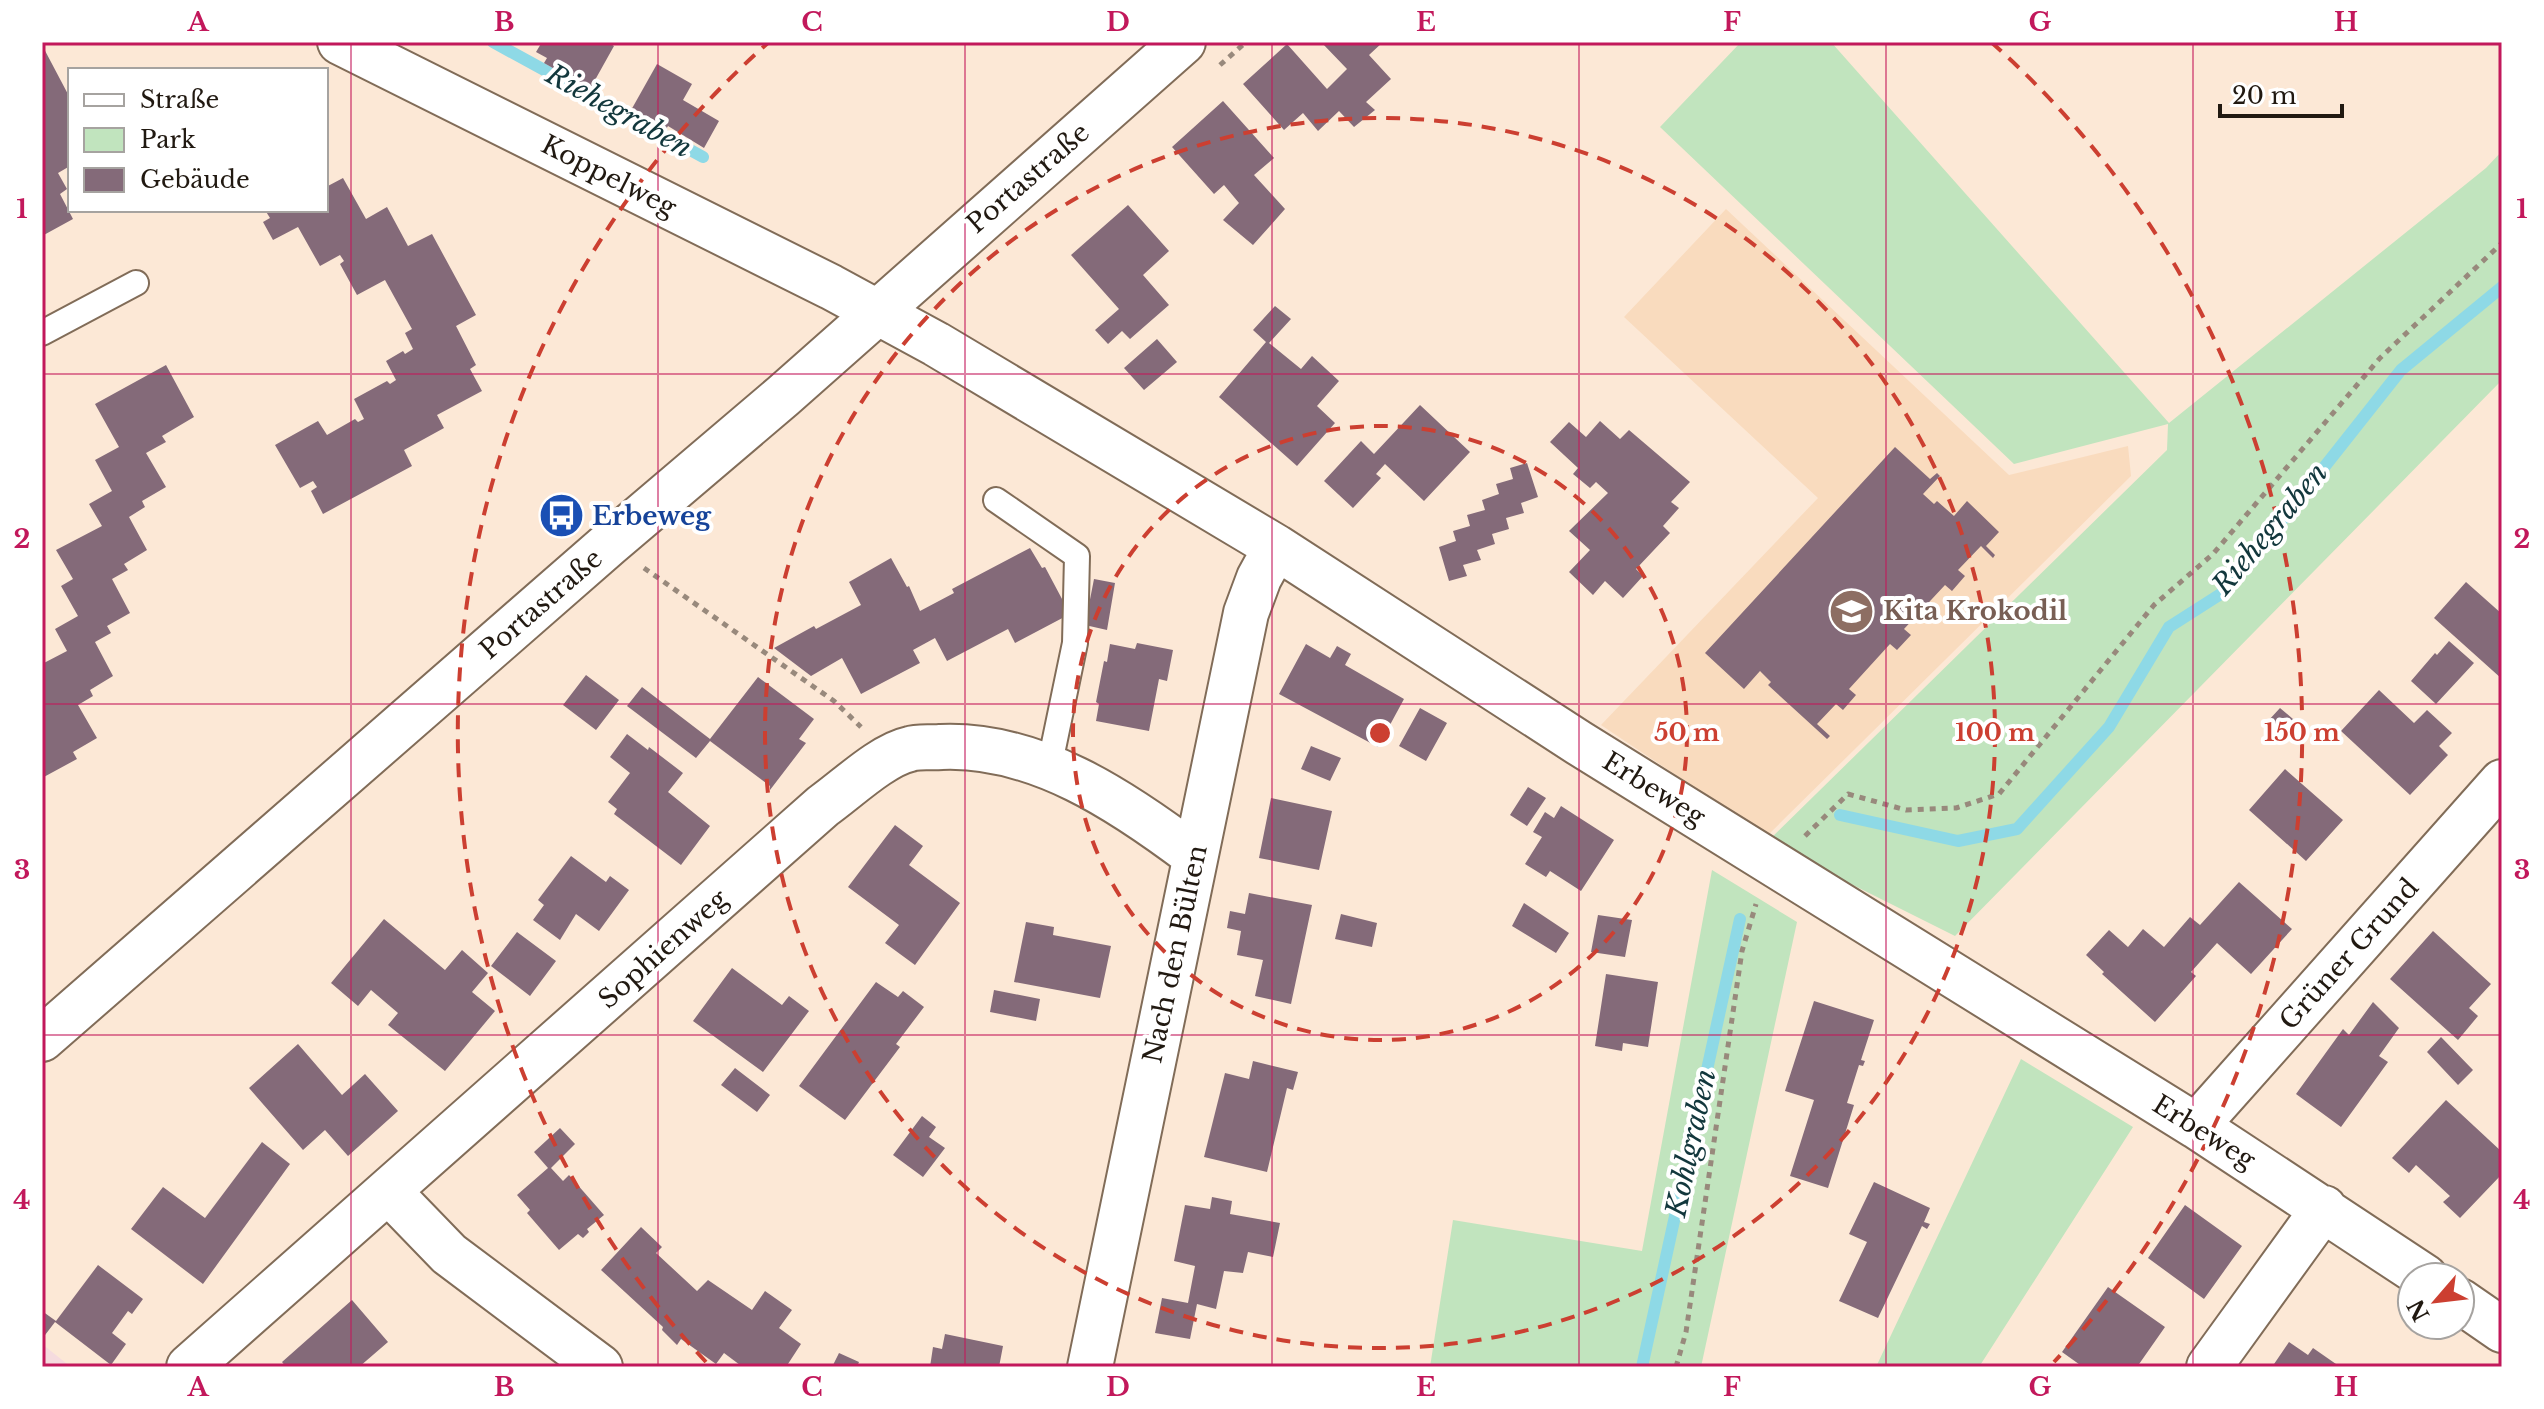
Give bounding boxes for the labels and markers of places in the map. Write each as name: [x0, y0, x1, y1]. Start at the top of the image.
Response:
bus stop icon: Erbeweg: [537, 492, 585, 540]
place label: Erbeweg: [592, 500, 712, 532]
school or university icon: Kita Krokodil: [1828, 587, 1876, 635]
place label: Kita Krokodil: [1883, 595, 2067, 627]
centre of rings: [1366, 719, 1394, 747]

